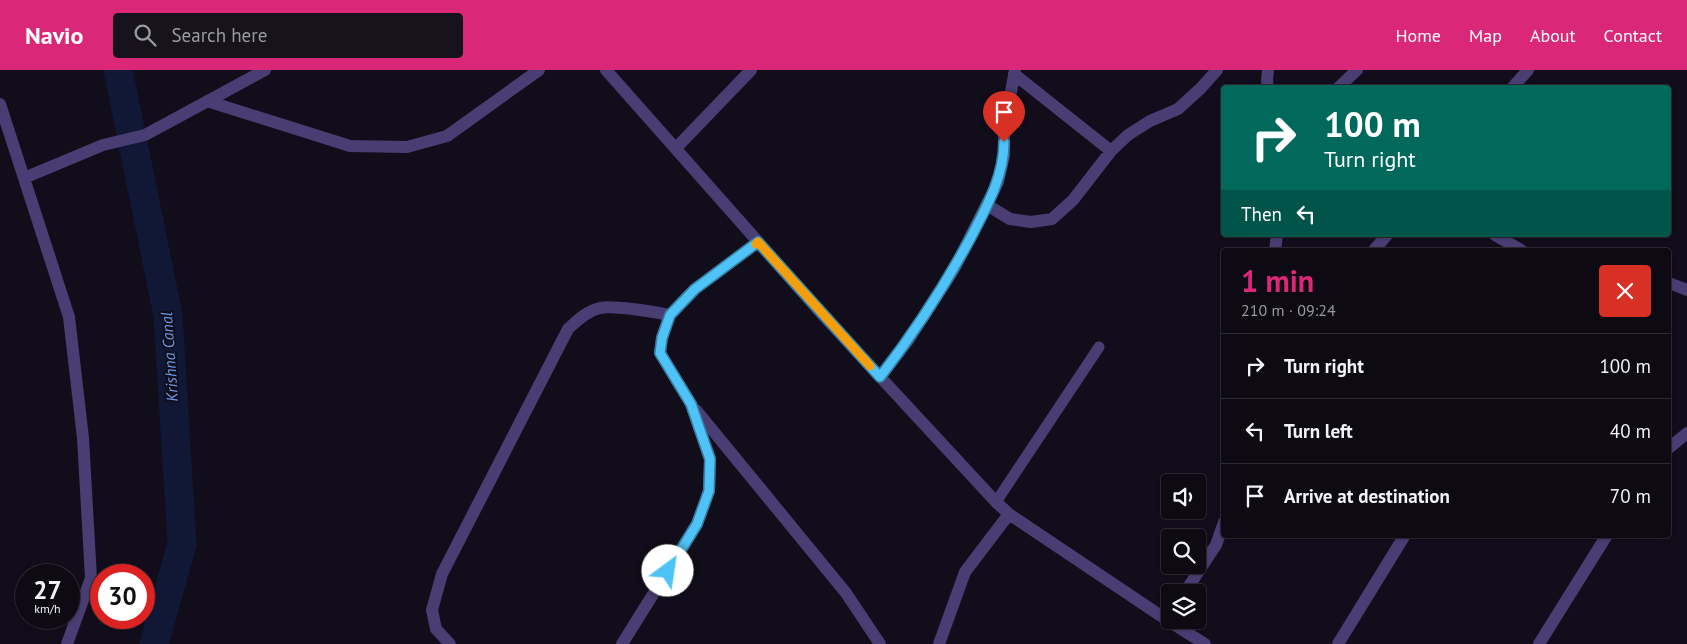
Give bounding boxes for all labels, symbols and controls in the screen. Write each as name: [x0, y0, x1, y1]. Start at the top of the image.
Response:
search box: [113, 13, 463, 58]
text: Navio: [25, 20, 83, 51]
icon: search: [131, 21, 159, 49]
text: Search here: [171, 23, 267, 47]
text: Home: [1395, 24, 1441, 47]
text: Map: [1469, 24, 1502, 47]
text: About: [1530, 24, 1576, 47]
text: Contact: [1604, 24, 1662, 47]
pin: [983, 91, 1025, 142]
icon: arrive: [990, 98, 1018, 126]
text: 100 m: [1324, 101, 1421, 147]
icon: right: [1241, 105, 1306, 170]
text: Turn right: [1324, 145, 1416, 173]
icon: left: [1292, 200, 1320, 228]
text: Then: [1241, 202, 1282, 226]
text: 1 min: [1241, 261, 1314, 300]
button: close: [1599, 265, 1651, 317]
text: 210 m · 09:24: [1241, 300, 1336, 320]
water label: Krishna Canal: [156, 311, 182, 402]
icon: right: [1241, 352, 1269, 380]
text: Turn right: [1284, 354, 1364, 378]
text: 100 m: [1599, 354, 1651, 378]
icon: left: [1241, 417, 1269, 445]
text: Turn left: [1284, 419, 1353, 443]
text: 40 m: [1610, 419, 1651, 443]
map controls: [1161, 474, 1206, 629]
button: sound: [1161, 474, 1206, 519]
icon: arrive: [1241, 482, 1269, 510]
text: Arrive at destination: [1284, 484, 1450, 508]
text: 70 m: [1610, 484, 1651, 508]
button: search: [1161, 529, 1206, 574]
position arrow: [641, 544, 693, 596]
speed limit sign: 30: [90, 564, 155, 629]
text: 27: [33, 574, 62, 606]
button: layers: [1161, 584, 1206, 629]
text: km/h: [34, 601, 61, 616]

